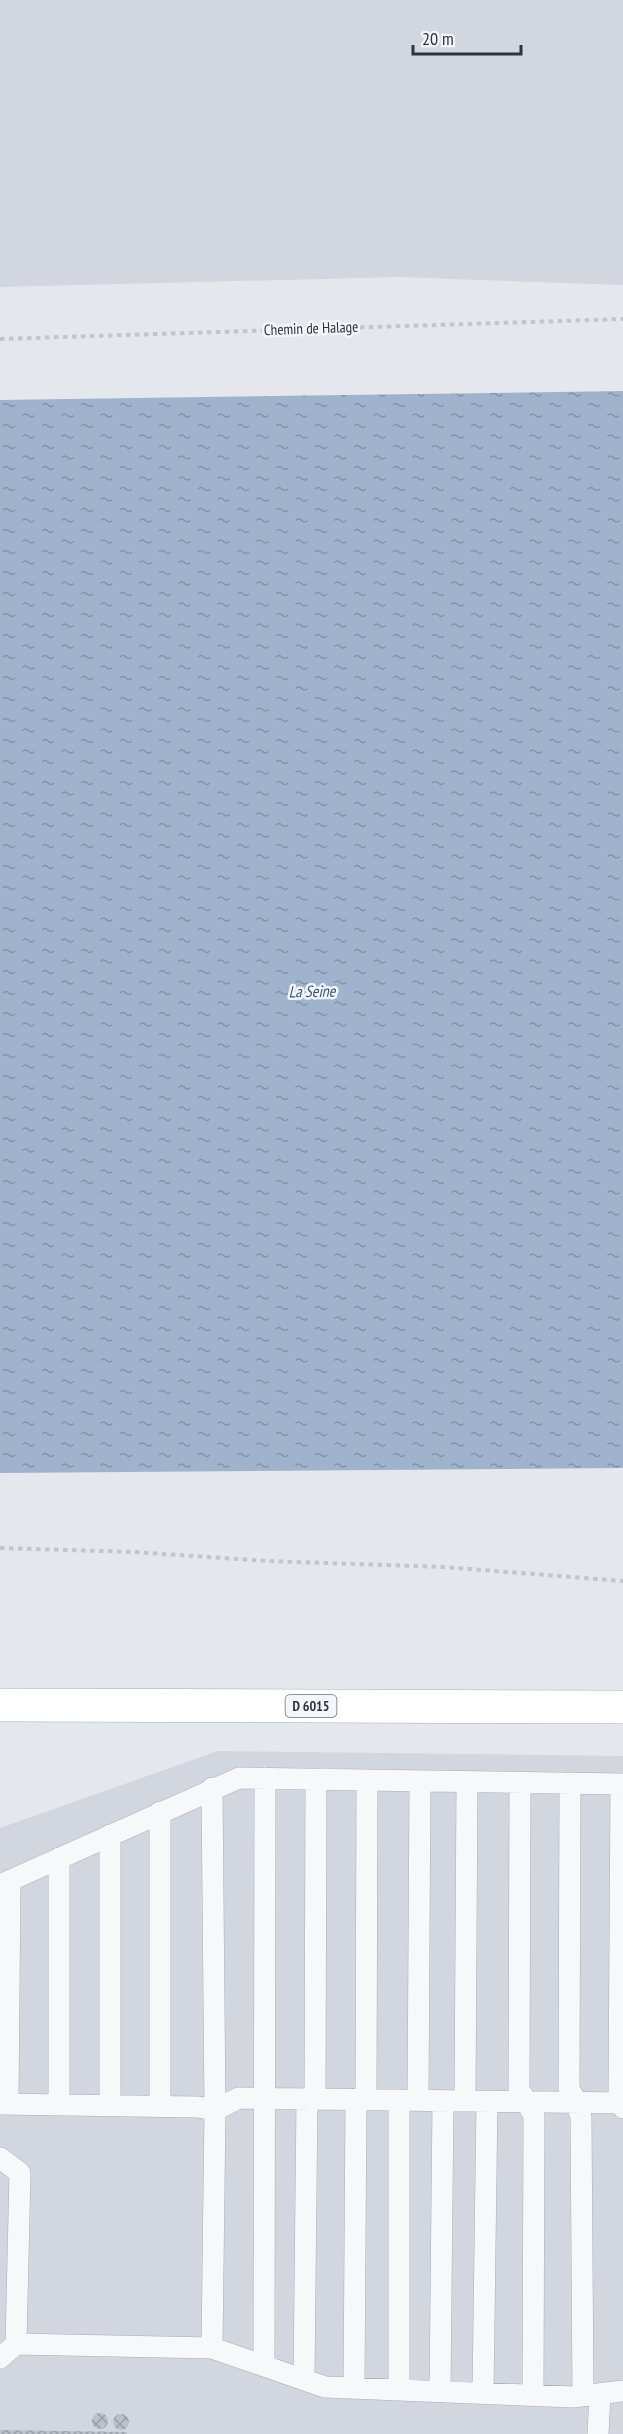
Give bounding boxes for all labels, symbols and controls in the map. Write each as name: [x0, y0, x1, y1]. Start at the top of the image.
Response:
scale bar: [413, 18, 521, 56]
text: 20 m: [422, 27, 454, 50]
street label: Chemin de Halage: [263, 317, 359, 339]
water label: La Seine: [288, 981, 337, 1001]
road number: D 6015: [286, 1695, 336, 1717]

